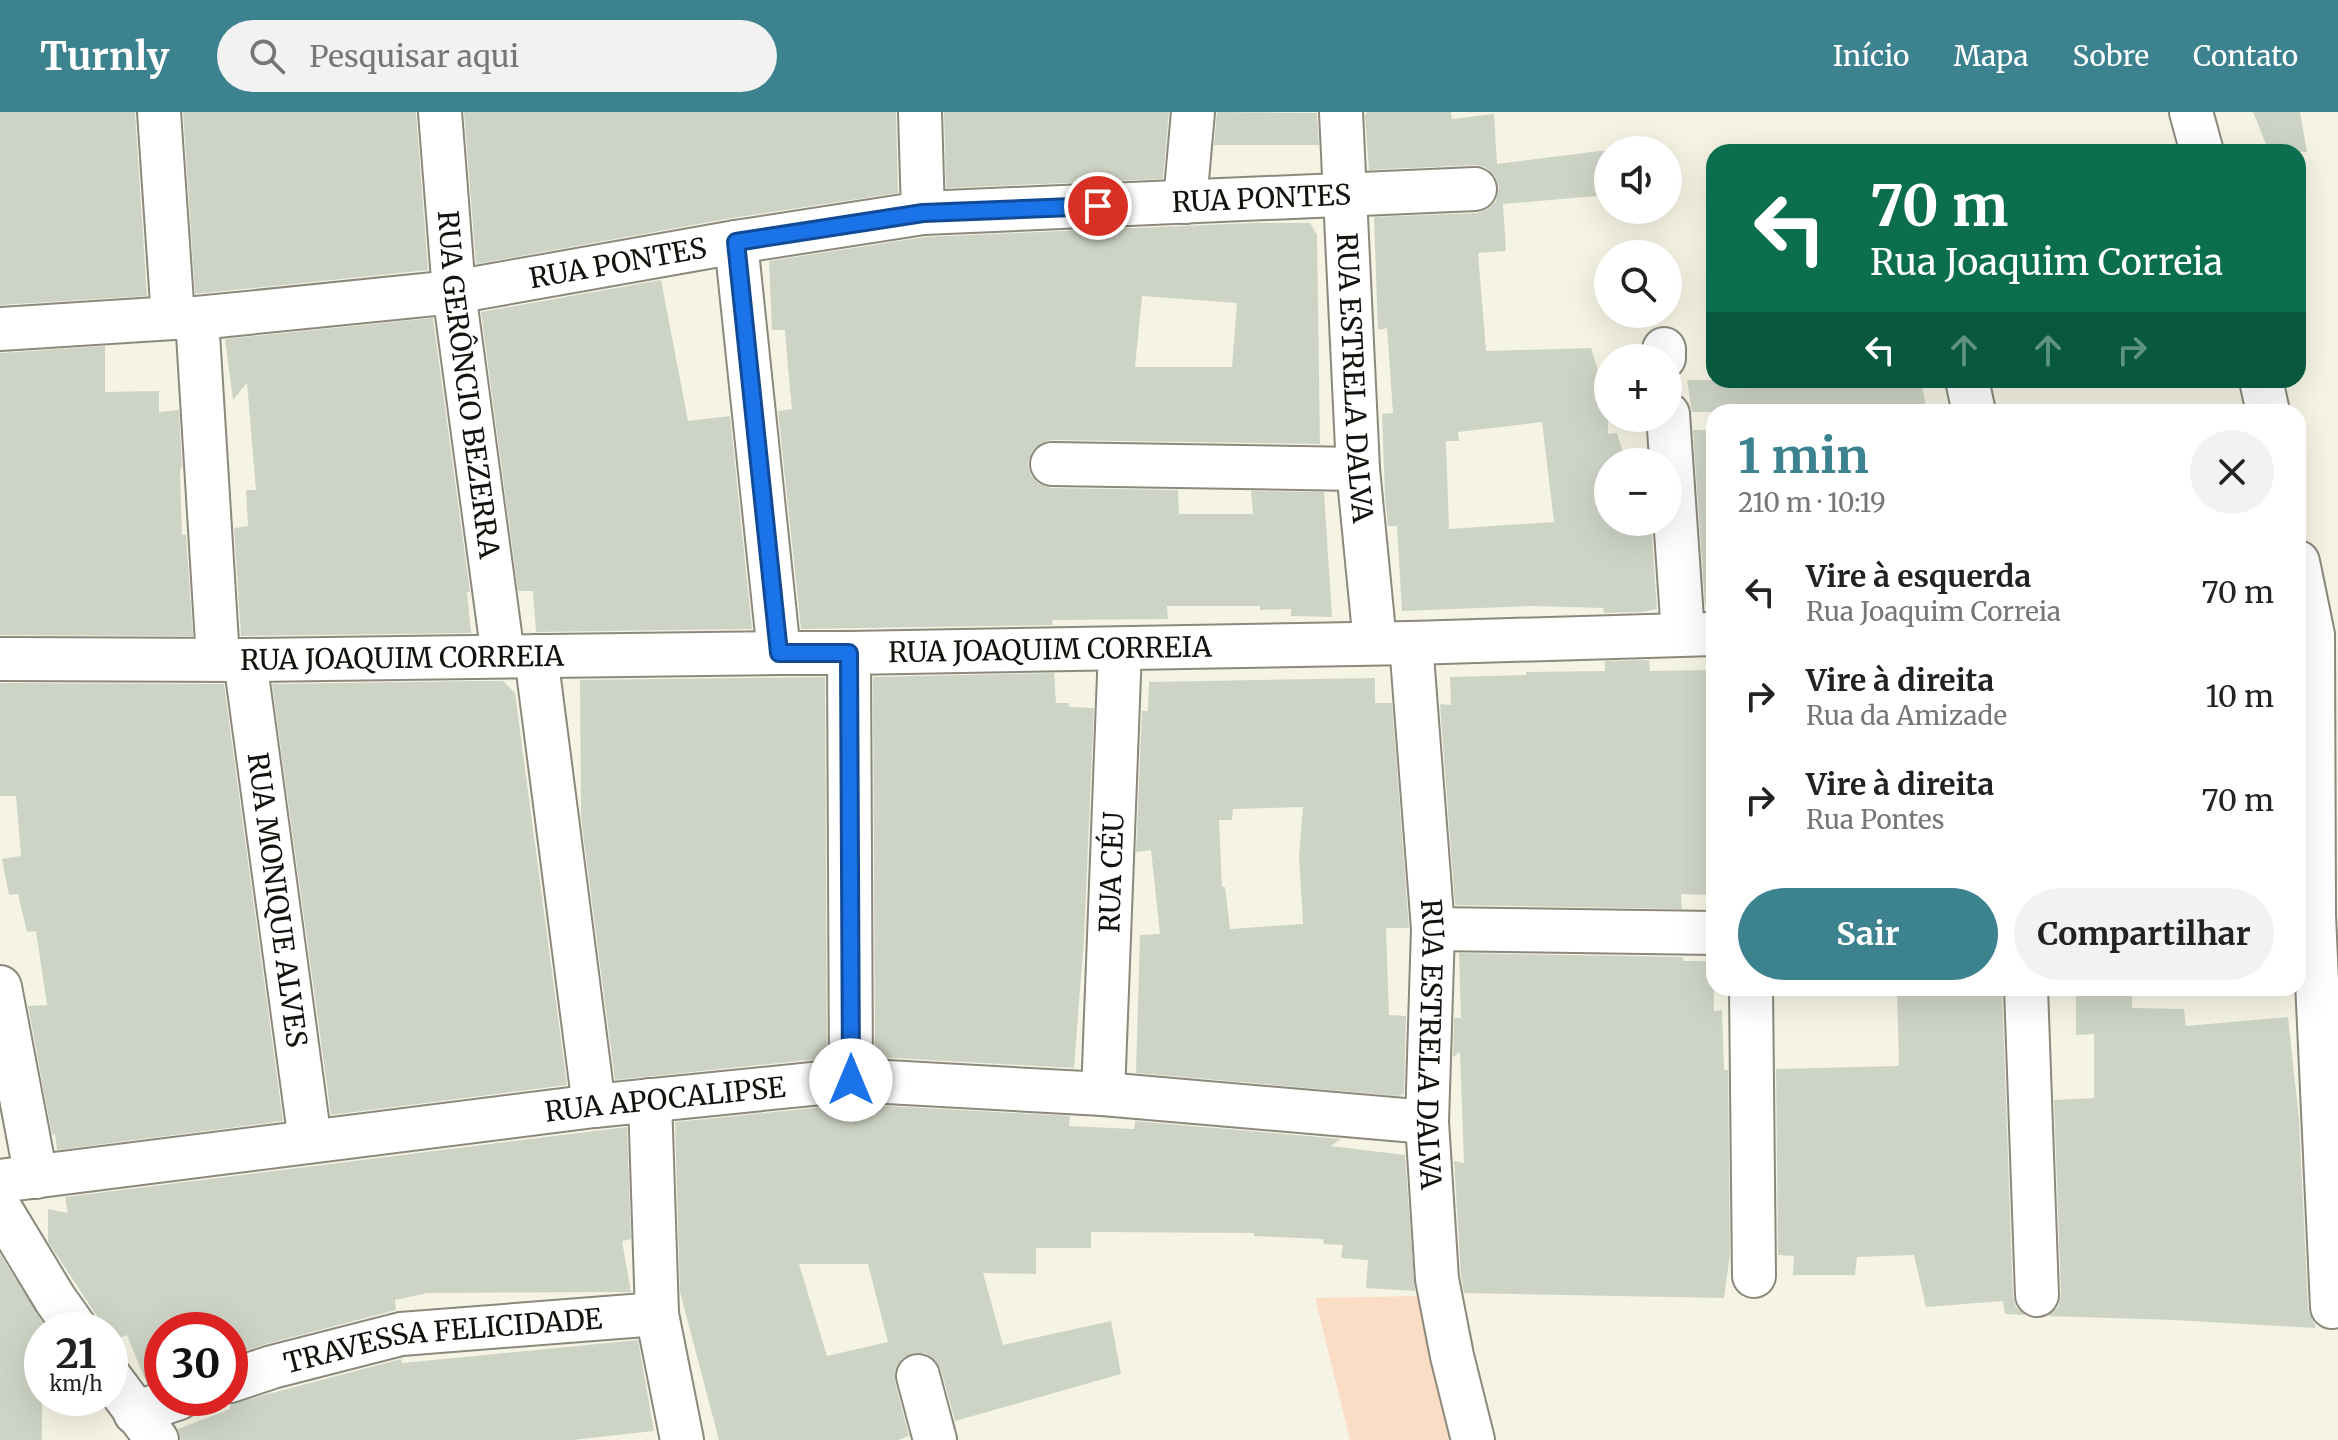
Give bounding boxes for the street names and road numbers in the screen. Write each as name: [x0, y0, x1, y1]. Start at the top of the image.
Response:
street label: RUA PONTES: [1171, 176, 1352, 220]
street label: RUA GERÔNCIO BEZERRA: [430, 209, 508, 561]
street label: RUA PONTES: [526, 230, 709, 296]
street label: RUA ESTRELA DALVA: [1329, 232, 1381, 525]
street label: RUA JOAQUIM CORREIA: [888, 629, 1212, 670]
street label: RUA JOAQUIM CORREIA: [240, 638, 564, 678]
street label: RUA MONIQUE ALVES: [240, 750, 315, 1049]
street label: RUA CÉU: [1091, 811, 1132, 933]
street label: RUA ESTRELA DALVA: [1409, 898, 1452, 1191]
street label: RUA APOCALIPSE: [543, 1069, 787, 1130]
street label: TRAVESSA FELICIDADE: [280, 1300, 603, 1381]

